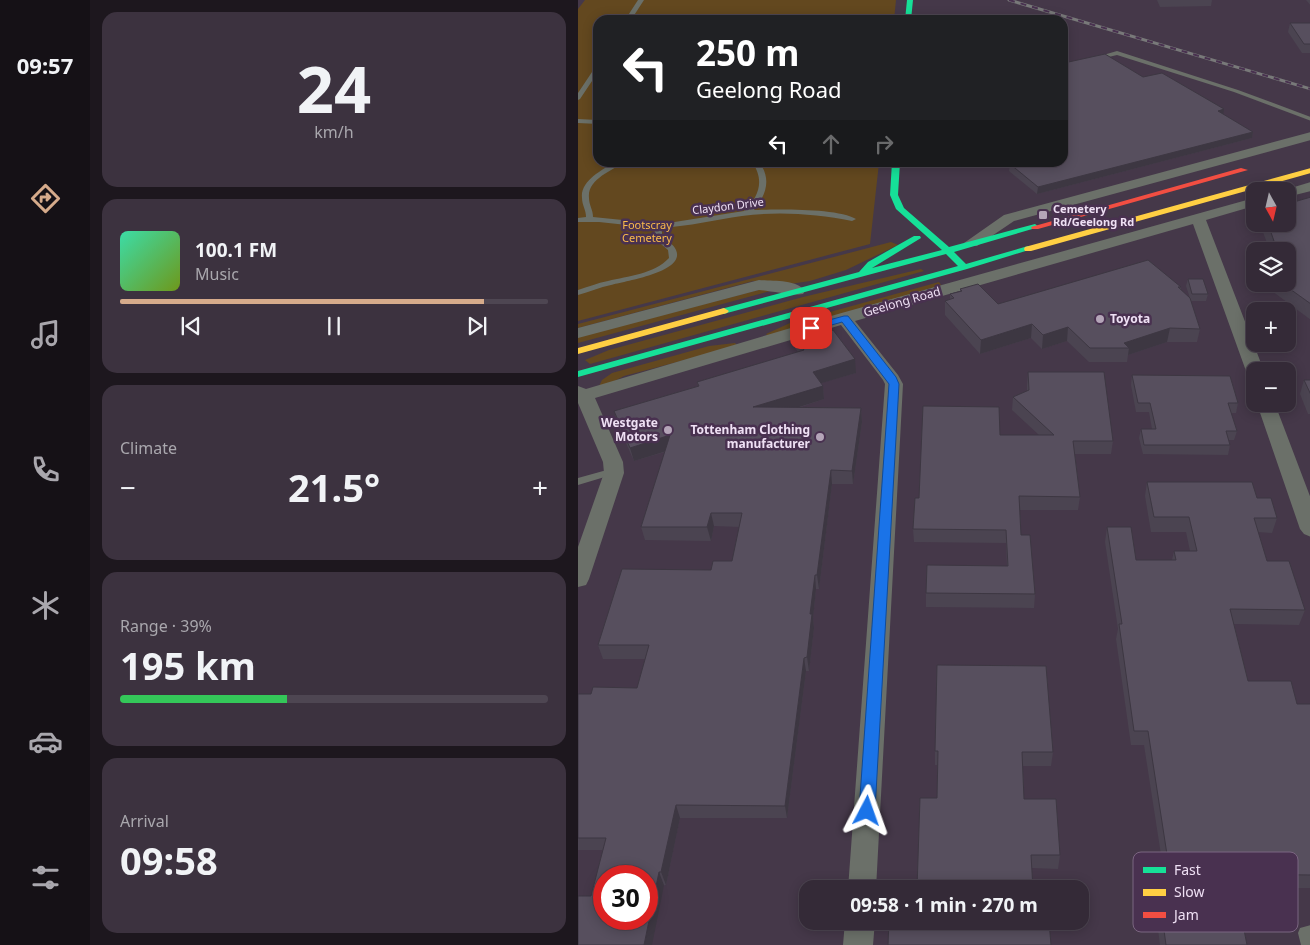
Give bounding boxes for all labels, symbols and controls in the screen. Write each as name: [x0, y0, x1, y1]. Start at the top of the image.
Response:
text: 250 m: [696, 29, 799, 76]
icon: left: [613, 35, 678, 100]
text: 24: [297, 44, 371, 132]
text: 09:57: [17, 50, 73, 80]
text: Geelong Road: [696, 74, 842, 104]
text: km/h: [314, 121, 354, 143]
icon: left: [764, 130, 792, 158]
icon: ahead: [817, 130, 845, 158]
icon: right: [870, 130, 898, 158]
icon: directions: [28, 181, 63, 216]
north arrow: [1246, 182, 1296, 232]
map controls: [1246, 182, 1296, 412]
street label: Claydon Drive: [691, 194, 765, 217]
place label: Cemetery Rd/Geelong Rd: [1053, 201, 1134, 229]
marker: Cemetery Rd/Geelong Rd: [1037, 209, 1049, 221]
park label: Footscray Cemetery: [622, 217, 672, 245]
text: 100.1 FM: [195, 237, 277, 263]
button: layers: [1246, 242, 1296, 292]
text: Music: [195, 263, 239, 285]
street label: Geelong Road: [861, 282, 942, 321]
button: +: [1246, 302, 1296, 352]
pin: [790, 307, 832, 349]
place label: Toyota: [1110, 310, 1150, 327]
icon: previous: [177, 312, 205, 340]
icon: pause: [320, 312, 348, 340]
icon: next: [463, 312, 491, 340]
marker: Toyota: [1094, 313, 1106, 325]
icon: arrive: [797, 314, 825, 342]
icon: music: [28, 317, 63, 352]
button: −: [1246, 362, 1296, 412]
place label: Westgate Motors: [601, 414, 658, 445]
place label: Tottenham Clothing manufacturer: [690, 421, 811, 452]
marker: Westgate Motors: [662, 424, 674, 436]
marker: Tottenham Clothing manufacturer: [814, 431, 826, 443]
text: Climate: [120, 437, 177, 459]
icon: phone: [28, 452, 63, 487]
text: 21.5°: [288, 461, 380, 513]
text: −: [120, 468, 136, 506]
text: +: [532, 468, 548, 506]
icon: climate: [28, 588, 63, 623]
text: Range · 39%: [120, 615, 212, 637]
text: 195 km: [120, 639, 256, 691]
icon: car: [28, 724, 63, 759]
position arrow: [840, 784, 892, 836]
text: Arrival: [120, 810, 169, 832]
text: 09:58: [120, 834, 218, 886]
legend: [1133, 852, 1298, 932]
icon: filters: [28, 860, 63, 895]
text: Fast: [1174, 860, 1201, 879]
speed limit sign: 30: [593, 865, 658, 930]
text: Slow: [1174, 882, 1205, 901]
text: 09:58 · 1 min · 270 m: [850, 892, 1038, 918]
text: Jam: [1172, 905, 1199, 924]

